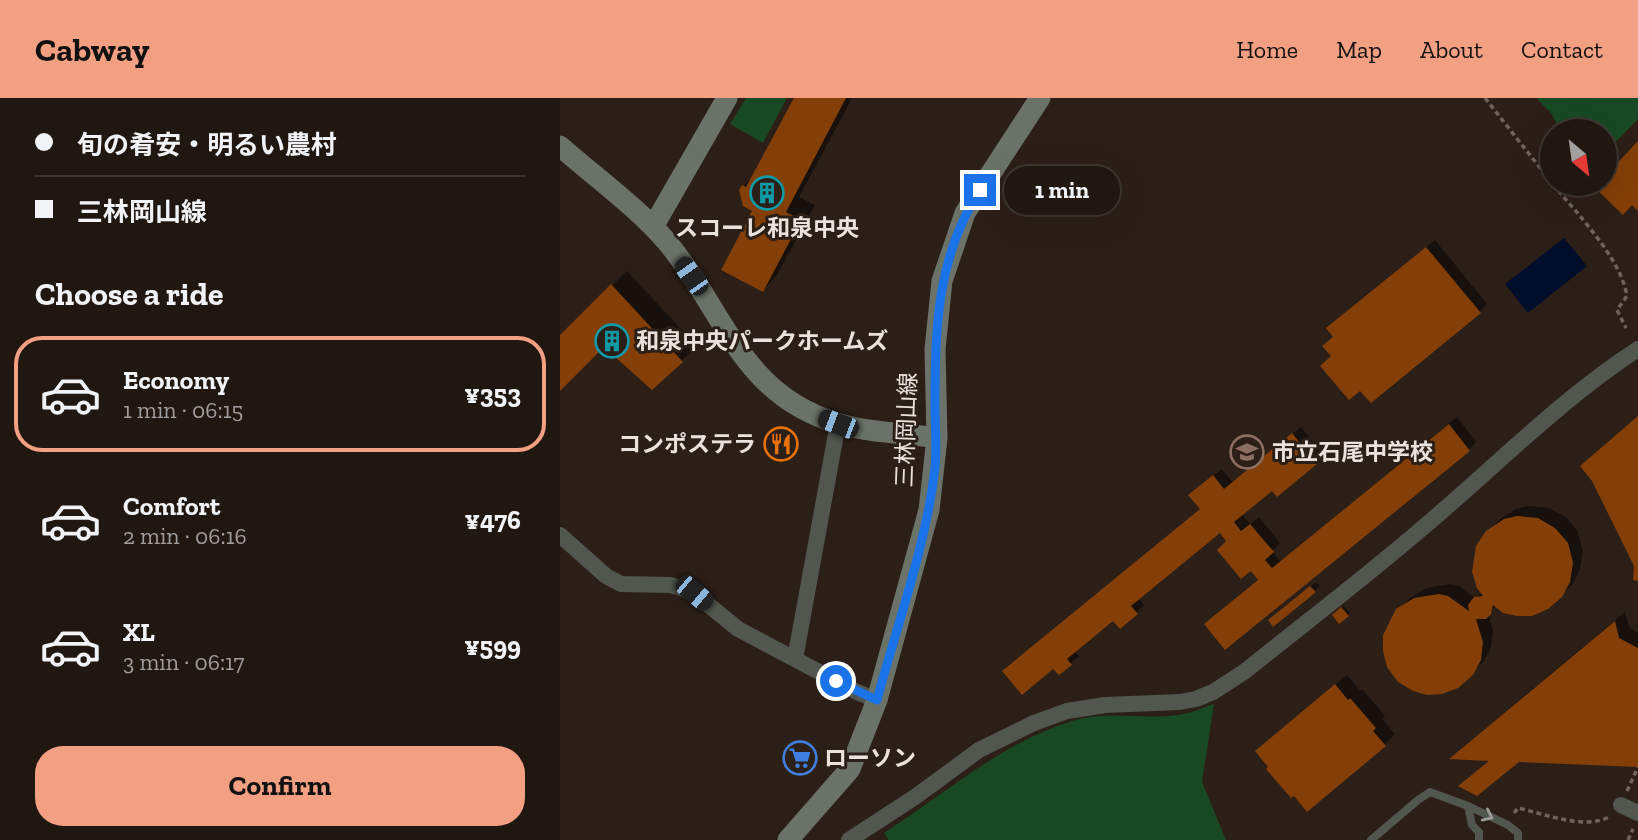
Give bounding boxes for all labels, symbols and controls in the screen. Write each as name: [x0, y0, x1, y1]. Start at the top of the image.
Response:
text: Cabway: [35, 30, 149, 69]
text: Home: [1236, 35, 1298, 64]
text: Map: [1336, 35, 1382, 64]
text: About: [1420, 35, 1483, 64]
text: Contact: [1521, 35, 1603, 64]
north arrow: [1540, 119, 1617, 196]
map controls: [1540, 119, 1617, 196]
text: 旬の肴安・明るい農村: [77, 129, 337, 161]
callout: 1 min: [1004, 166, 1120, 214]
building icon: スコーレ和泉中央: [748, 174, 786, 212]
route end: [964, 174, 996, 206]
text: 1 min: [1035, 176, 1089, 204]
text: 三林岡山線: [77, 196, 207, 228]
place label: スコーレ和泉中央: [675, 214, 859, 242]
car: [671, 253, 712, 299]
text: Choose a ride: [35, 275, 223, 313]
building icon: 和泉中央パークホームズ: [593, 322, 631, 360]
place label: 和泉中央パークホームズ: [636, 327, 888, 355]
icon: car: [39, 363, 102, 426]
text: Economy: [123, 364, 229, 396]
street label: 三林岡山線: [890, 372, 922, 488]
text: ¥353: [464, 378, 521, 410]
text: 1 min · 06:15: [123, 396, 243, 424]
car: [815, 407, 862, 441]
restaurant icon: コンポステラ: [762, 425, 800, 463]
place label: コンポステラ: [618, 430, 756, 458]
school or university icon: 市立石尾中学校: [1228, 433, 1266, 471]
place label: 市立石尾中学校: [1272, 438, 1433, 466]
icon: car: [39, 489, 102, 552]
text: Comfort: [123, 490, 220, 522]
text: ¥476: [464, 504, 521, 536]
text: 2 min · 06:16: [123, 522, 247, 550]
car: [672, 571, 717, 615]
icon: car: [39, 615, 102, 678]
text: XL: [123, 616, 155, 648]
text: ¥599: [464, 630, 521, 662]
text: 3 min · 06:17: [123, 648, 244, 676]
route start: [820, 665, 852, 697]
supermarket icon: ローソン: [781, 739, 819, 777]
place label: ローソン: [824, 744, 916, 772]
button: Confirm: [35, 746, 525, 826]
one-way arrow: [1481, 807, 1493, 821]

